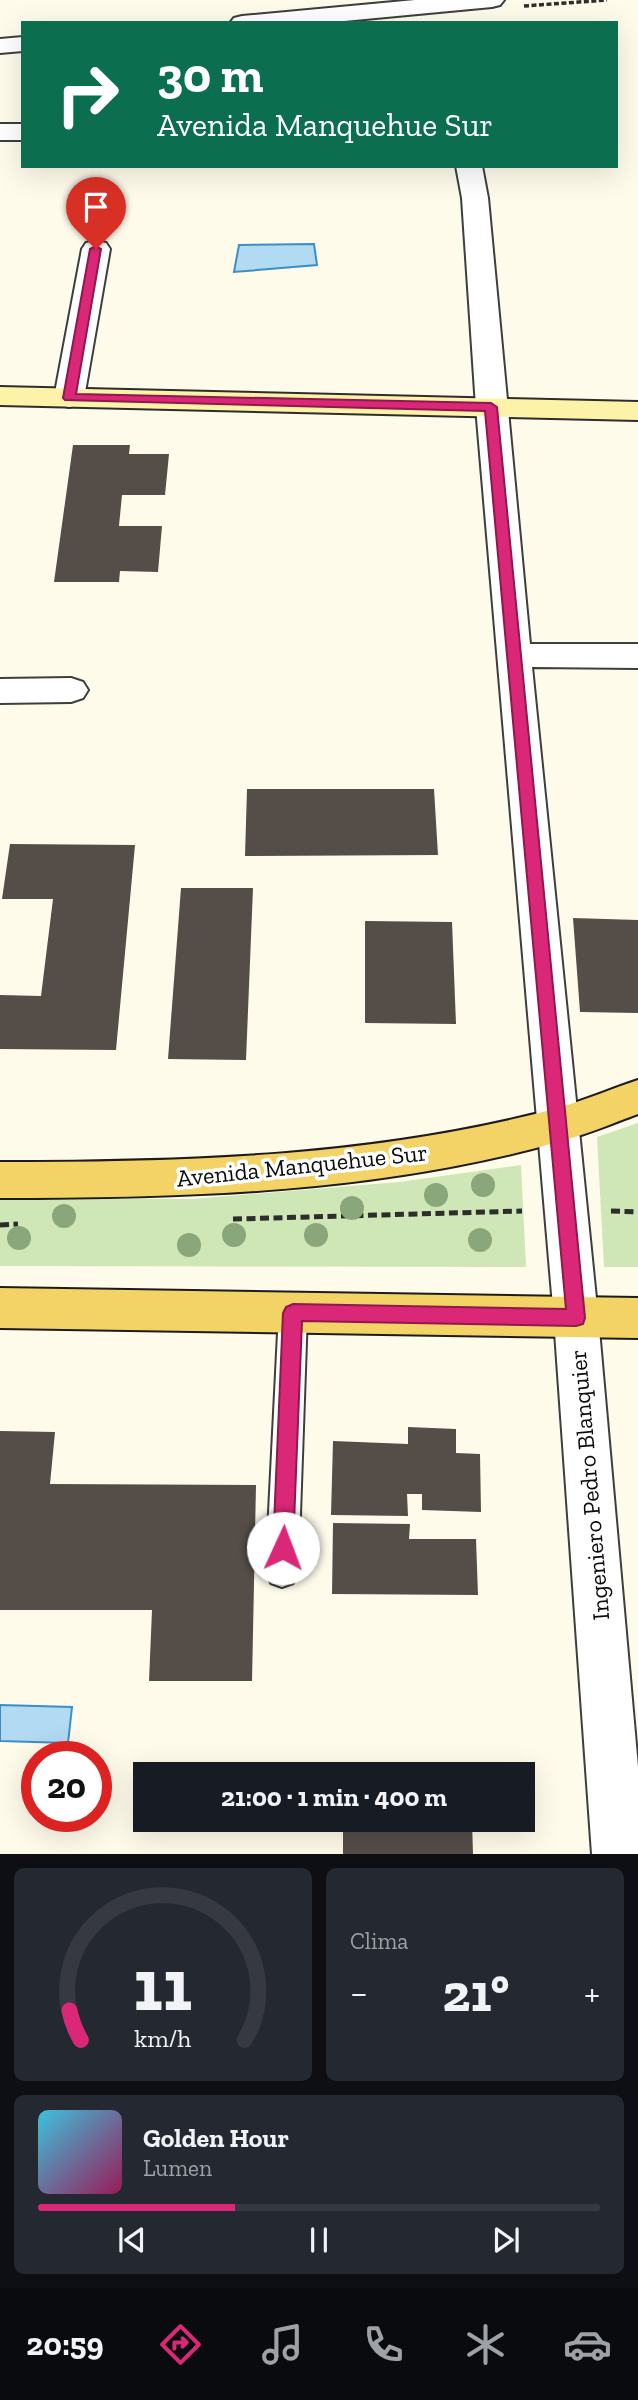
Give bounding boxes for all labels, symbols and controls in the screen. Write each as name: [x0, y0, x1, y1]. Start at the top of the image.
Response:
text: 30 m: [157, 46, 263, 105]
icon: right: [42, 49, 133, 140]
text: Avenida Manquehue Sur: [157, 106, 493, 144]
pin: [66, 177, 126, 249]
icon: arrive: [77, 188, 115, 226]
street label: Avenida Manquehue Sur: [175, 1137, 429, 1193]
street label: Ingeniero Pedro Blanquier: [563, 1349, 615, 1621]
position arrow: [246, 1511, 320, 1585]
speed limit sign: 20: [21, 1741, 112, 1832]
text: 21:00 · 1 min · 400 m: [221, 1781, 447, 1813]
text: Clima: [350, 1927, 408, 1955]
text: 11: [134, 1942, 192, 2030]
text: 21°: [442, 1962, 509, 2024]
text: −: [350, 1970, 368, 2016]
text: +: [584, 1970, 600, 2016]
text: km/h: [134, 2023, 192, 2053]
text: Golden Hour: [143, 2122, 289, 2154]
text: Lumen: [143, 2154, 212, 2182]
icon: previous: [113, 2221, 151, 2259]
icon: pause: [300, 2221, 338, 2259]
icon: next: [487, 2221, 525, 2259]
icon: directions: [156, 2320, 205, 2369]
icon: music: [258, 2320, 307, 2369]
icon: phone: [359, 2320, 408, 2369]
icon: climate: [461, 2320, 510, 2369]
icon: car: [563, 2320, 612, 2369]
text: 20:59: [26, 2325, 104, 2363]

